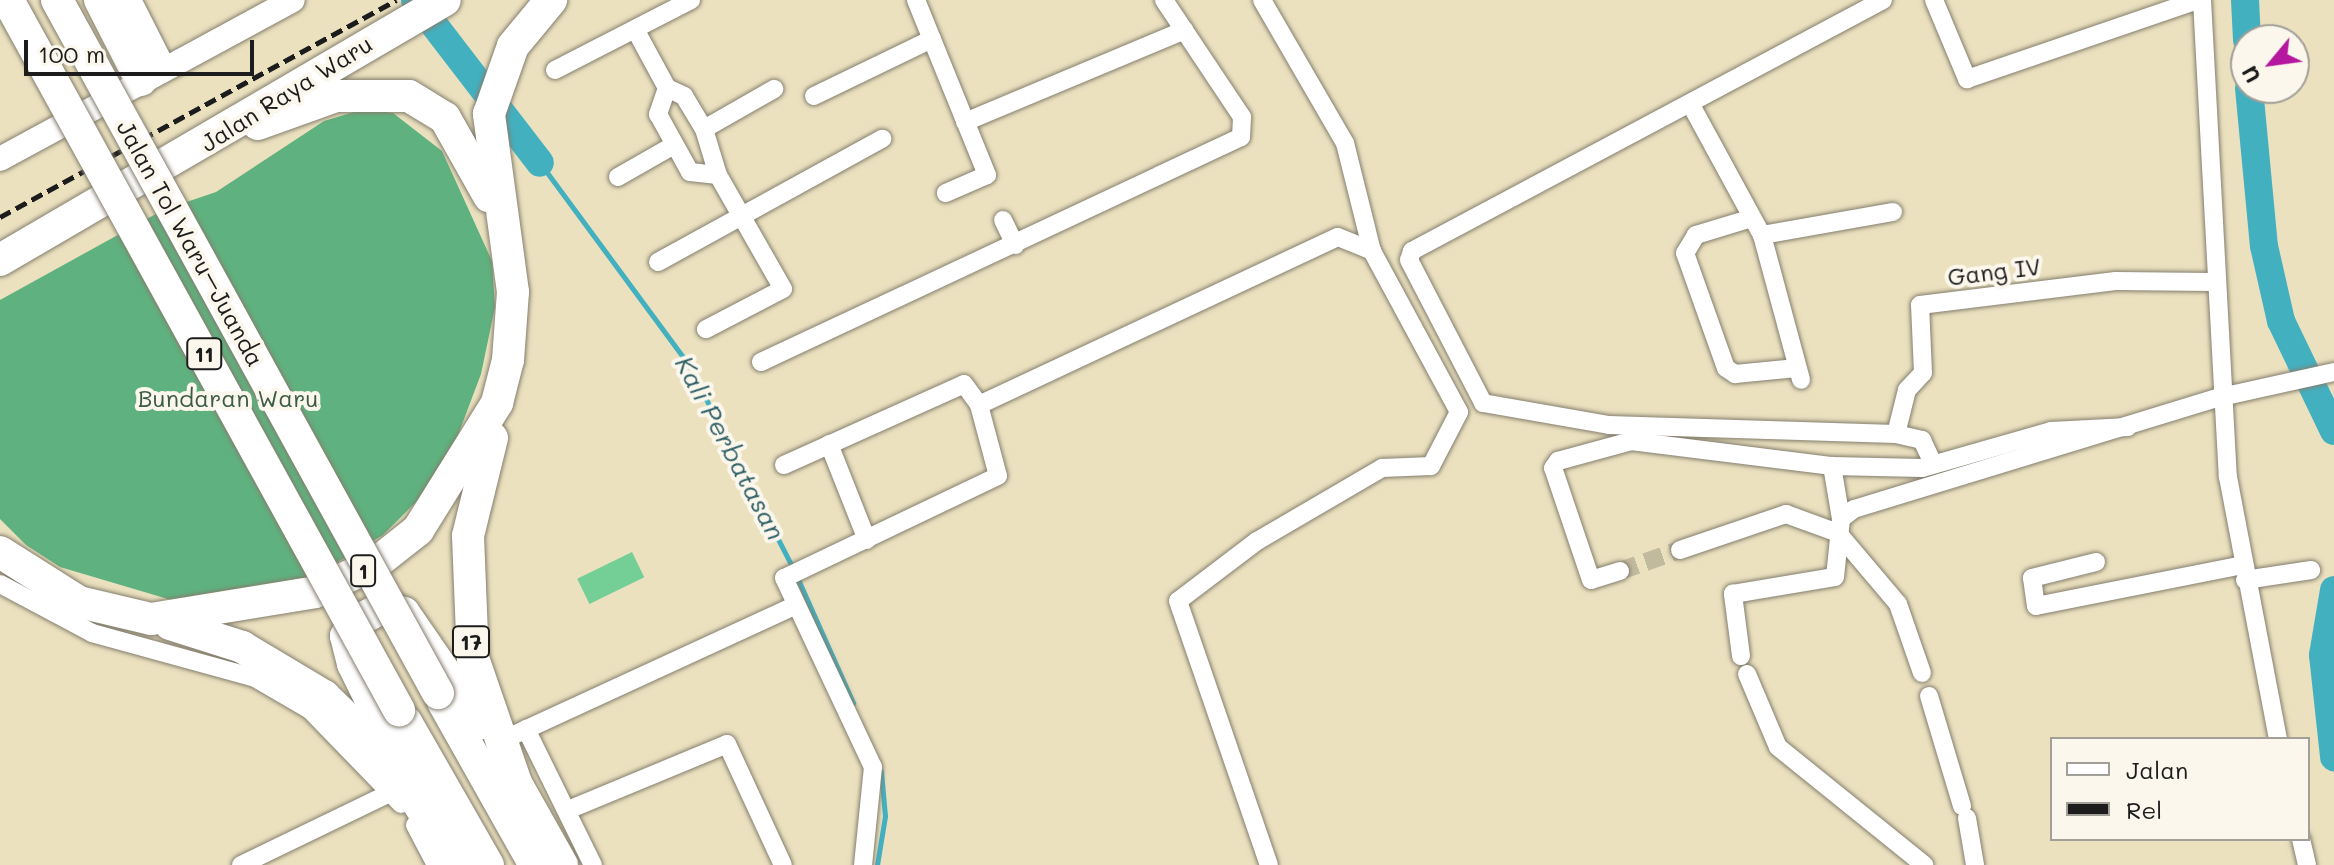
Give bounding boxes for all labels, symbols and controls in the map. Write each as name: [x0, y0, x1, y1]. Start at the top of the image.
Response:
scale bar: [28, 24, 258, 74]
north arrow: [2230, 24, 2310, 104]
street label: Jalan Raya Waru: [195, 29, 377, 157]
text: 100 m: [38, 38, 105, 69]
text: U: [2234, 61, 2267, 89]
street label: Jalan Tol Waru–Juanda: [111, 115, 271, 371]
street label: Gang IV: [1946, 251, 2042, 291]
road number: 11: [186, 336, 222, 372]
water label: Kali Perbatasan: [668, 351, 792, 545]
park label: Bundaran Waru: [138, 384, 318, 412]
road number: 1: [349, 553, 377, 589]
road number: 17: [451, 624, 491, 660]
legend: [2050, 737, 2310, 841]
text: Jalan: [2126, 754, 2188, 785]
text: Rel: [2126, 794, 2162, 825]

